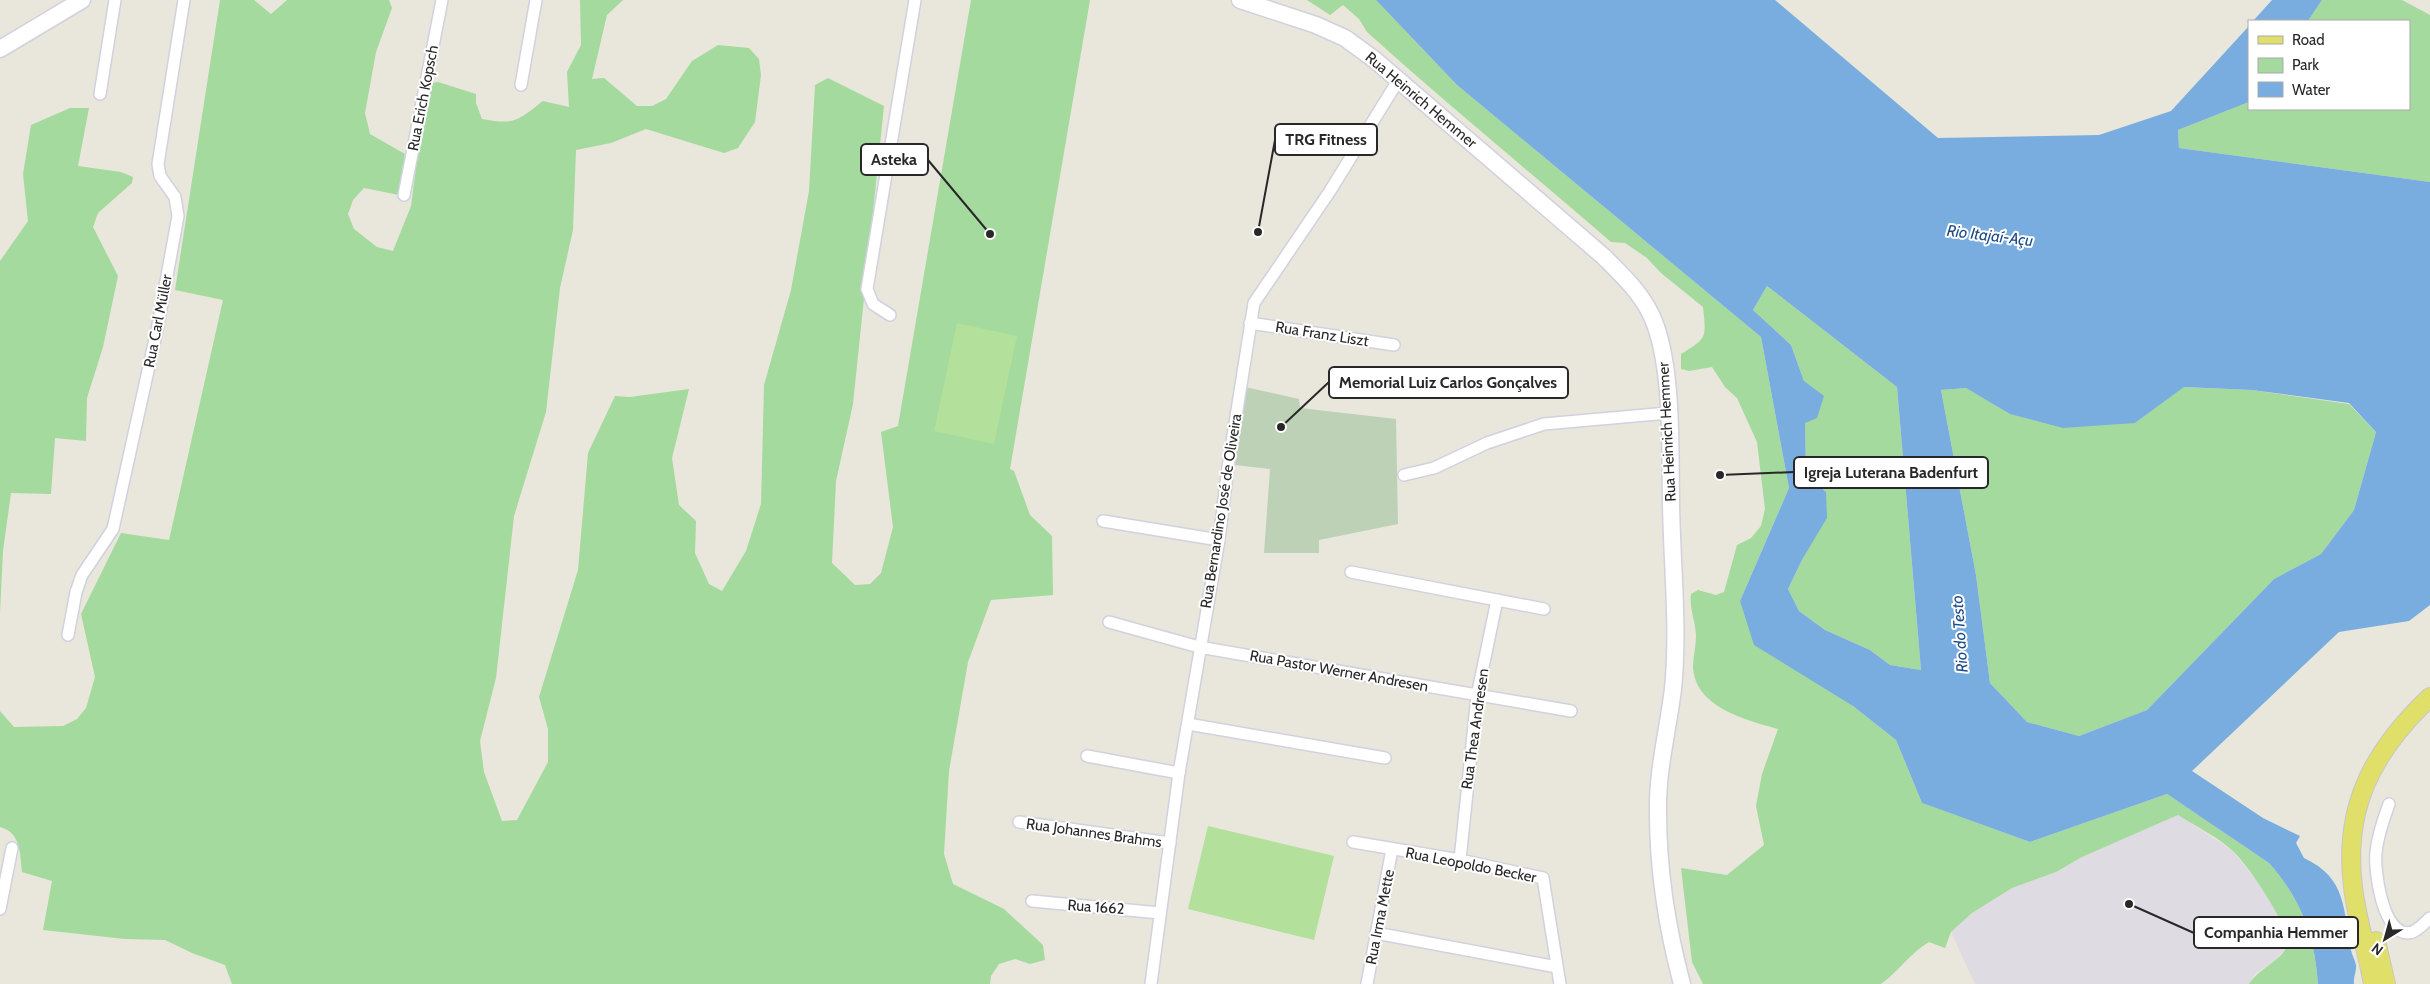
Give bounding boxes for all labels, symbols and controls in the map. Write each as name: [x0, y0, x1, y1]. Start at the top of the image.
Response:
legend: [2248, 20, 2410, 110]
text: Road: [2292, 31, 2325, 49]
street label: Rua Erich Kopsch: [404, 44, 442, 152]
street label: Rua Heinrich Hemmer: [1362, 48, 1481, 152]
text: Park: [2292, 56, 2319, 74]
text: Water: [2292, 81, 2330, 99]
callout: TRG Fitness: [1275, 124, 1377, 155]
text: TRG Fitness: [1285, 130, 1367, 149]
callout: Asteka: [861, 144, 928, 175]
text: Asteka: [871, 150, 917, 169]
water label: Rio Itajaí-Açu: [1946, 221, 2034, 250]
street label: Rua Carl Müller: [140, 273, 176, 369]
street label: Rua Franz Liszt: [1274, 318, 1370, 350]
street label: Rua Heinrich Hemmer: [1654, 361, 1680, 502]
callout: Memorial Luiz Carlos Gonçalves: [1329, 367, 1568, 398]
text: Memorial Luiz Carlos Gonçalves: [1339, 373, 1557, 392]
street label: Rua Bernardino José de Oliveira: [1197, 412, 1245, 610]
callout: Igreja Luterana Badenfurt: [1794, 457, 1988, 488]
text: Igreja Luterana Badenfurt: [1804, 463, 1979, 482]
water label: Rio do Testo: [1947, 595, 1972, 673]
street label: Rua Pastor Werner Andresen: [1248, 646, 1430, 696]
street label: Rua Thea Andresen: [1458, 667, 1492, 791]
street label: Rua Johannes Brahms: [1025, 815, 1163, 851]
street label: Rua Leopoldo Becker: [1404, 843, 1538, 887]
street label: Rua Irma Mette: [1362, 867, 1398, 966]
street label: Rua 1662: [1067, 896, 1125, 918]
north arrow: [2360, 914, 2410, 964]
callout: Companhia Hemmer: [2194, 917, 2358, 948]
text: Companhia Hemmer: [2204, 923, 2349, 942]
text: N: [2368, 939, 2387, 960]

